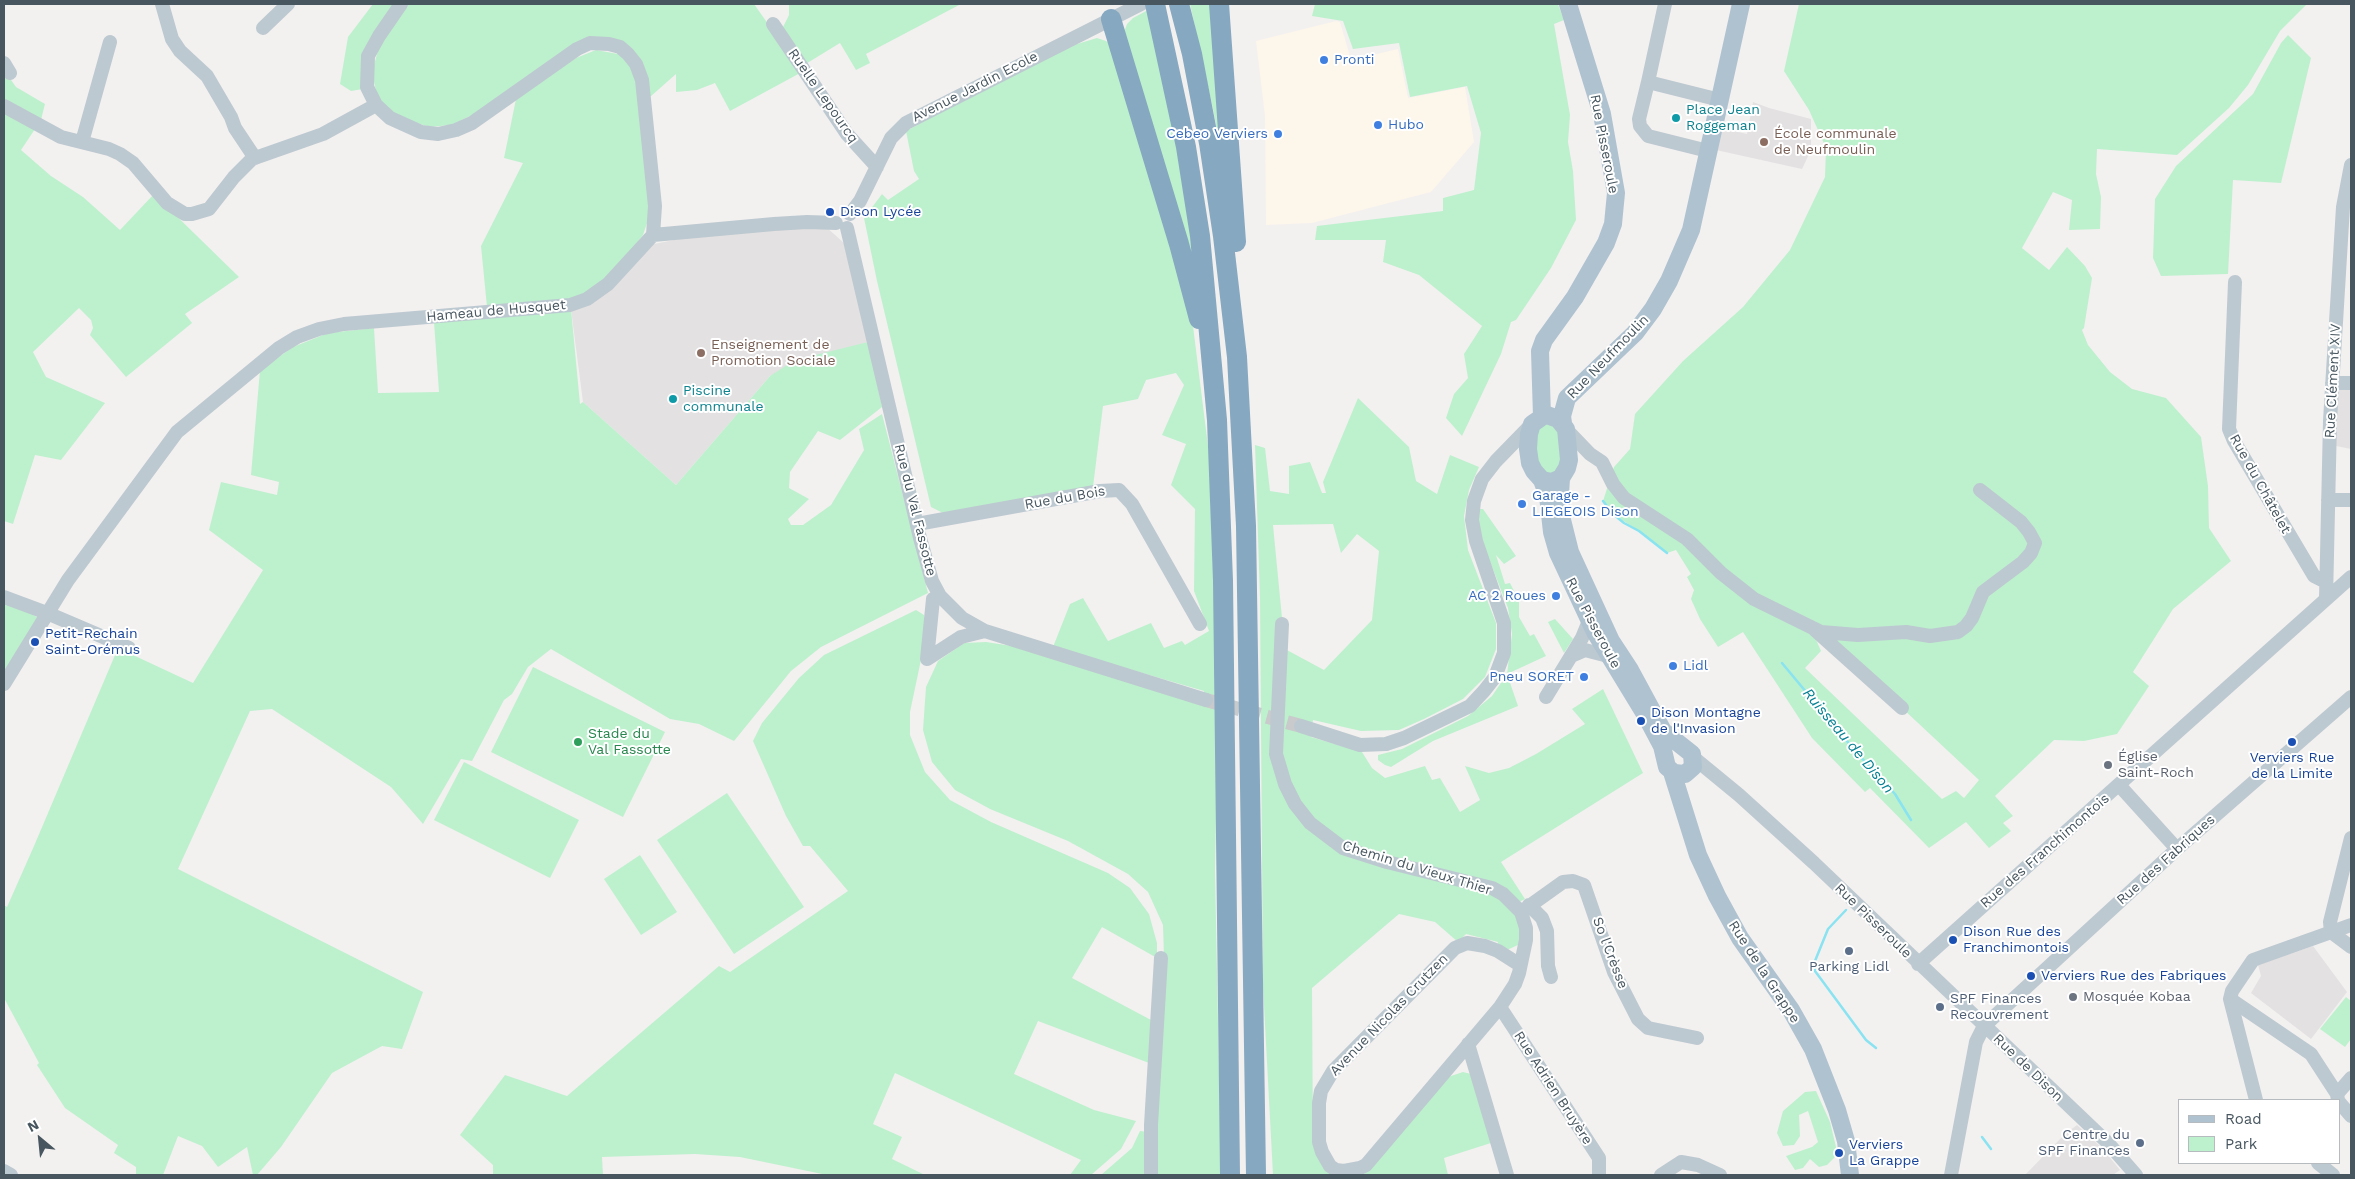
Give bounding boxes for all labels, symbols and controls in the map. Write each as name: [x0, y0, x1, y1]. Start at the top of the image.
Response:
street label: Ruelle Lepourcq: [784, 46, 862, 146]
street label: Avenue Jardin Ecole: [909, 48, 1041, 126]
place label: Pronti: [1334, 52, 1375, 68]
marker: Pronti: [1318, 54, 1330, 66]
street label: Rue Pisseroule: [1586, 93, 1622, 195]
place label: Place Jean Roggeman: [1686, 102, 1760, 134]
marker: Place Jean Roggeman: [1670, 112, 1682, 124]
place label: Hubo: [1388, 117, 1424, 133]
marker: Hubo: [1372, 119, 1384, 131]
place label: Cebeo Verviers: [1166, 126, 1268, 142]
place label: École communale de Neufmoulin: [1774, 126, 1897, 158]
marker: Cebeo Verviers: [1272, 128, 1284, 140]
marker: École communale de Neufmoulin: [1758, 136, 1770, 148]
place label: Dison Lycée: [840, 204, 921, 220]
marker: Dison Lycée: [824, 206, 836, 218]
street label: Hameau de Husquet: [426, 297, 566, 325]
street label: Rue Neufmoulin: [1564, 312, 1652, 402]
street label: Rue Clément XIV: [2322, 323, 2344, 439]
place label: Enseignement de Promotion Sociale: [711, 337, 836, 370]
marker: Enseignement de Promotion Sociale: [695, 347, 707, 359]
place label: Piscine communale: [683, 383, 764, 416]
marker: Piscine communale: [667, 393, 679, 405]
street label: Rue du Châtelet: [2226, 432, 2294, 536]
street label: Rue du Val Fassotte: [890, 442, 940, 578]
street label: Rue du Bois: [1023, 483, 1107, 513]
place label: Garage - LIEGEOIS Dison: [1532, 488, 1639, 520]
marker: Garage - LIEGEOIS Dison: [1516, 498, 1528, 510]
street label: Rue Pisseroule: [1562, 575, 1624, 671]
place label: AC 2 Roues: [1468, 588, 1546, 604]
marker: AC 2 Roues: [1550, 590, 1562, 602]
place label: Petit-Rechain Saint-Orémus: [45, 626, 140, 658]
marker: Petit-Rechain Saint-Orémus: [29, 636, 41, 648]
place label: Lidl: [1683, 658, 1708, 674]
marker: Lidl: [1667, 660, 1679, 672]
place label: Pneu SORET: [1489, 669, 1574, 685]
marker: Pneu SORET: [1578, 671, 1590, 683]
water label: Ruisseau de Dison: [1799, 685, 1897, 797]
place label: Dison Montagne de l'Invasion: [1651, 705, 1761, 738]
marker: Dison Montagne de l'Invasion: [1635, 715, 1647, 727]
place label: Stade du Val Fassotte: [588, 726, 671, 759]
marker: Stade du Val Fassotte: [572, 736, 584, 748]
marker: Verviers Rue de la Limite: [2286, 736, 2298, 748]
place label: Église Saint-Roch: [2118, 749, 2194, 782]
place label: Verviers Rue de la Limite: [2250, 750, 2334, 782]
marker: Église Saint-Roch: [2102, 759, 2114, 771]
street label: Rue des Franchimontois: [1977, 790, 2113, 912]
street label: Rue des Fabriques: [2113, 811, 2219, 909]
street label: Chemin du Vieux Thier: [1340, 837, 1494, 899]
street label: Rue Pisseroule: [1831, 880, 1915, 962]
street label: So l'Crèsse: [1589, 915, 1631, 991]
street label: Rue de la Grappe: [1725, 918, 1803, 1026]
place label: Dison Rue des Franchimontois: [1963, 924, 2069, 956]
marker: Dison Rue des Franchimontois: [1947, 934, 1959, 946]
marker: Parking Lidl: [1843, 945, 1855, 957]
street label: Avenue Nicolas Crutzen: [1326, 951, 1452, 1079]
place label: Parking Lidl: [1809, 959, 1889, 975]
place label: Verviers Rue des Fabriques: [2041, 968, 2226, 984]
marker: Verviers Rue des Fabriques: [2025, 970, 2037, 982]
place label: Mosquée Kobaa: [2083, 989, 2191, 1005]
place label: SPF Finances Recouvrement: [1950, 991, 2049, 1024]
marker: Mosquée Kobaa: [2067, 991, 2079, 1003]
marker: SPF Finances Recouvrement: [1934, 1001, 1946, 1013]
street label: Rue Adrien Bruyère: [1510, 1028, 1596, 1148]
street label: Rue de Dison: [1990, 1031, 2066, 1105]
legend: [2178, 1099, 2340, 1164]
text: Road: [2225, 1110, 2262, 1128]
north arrow: [15, 1114, 65, 1164]
text: N: [25, 1116, 41, 1135]
place label: Centre du SPF Finances: [2038, 1127, 2130, 1160]
text: Park: [2225, 1135, 2257, 1153]
place label: Verviers La Grappe: [1849, 1137, 1919, 1170]
marker: Centre du SPF Finances: [2134, 1137, 2146, 1149]
marker: Verviers La Grappe: [1833, 1147, 1845, 1159]

